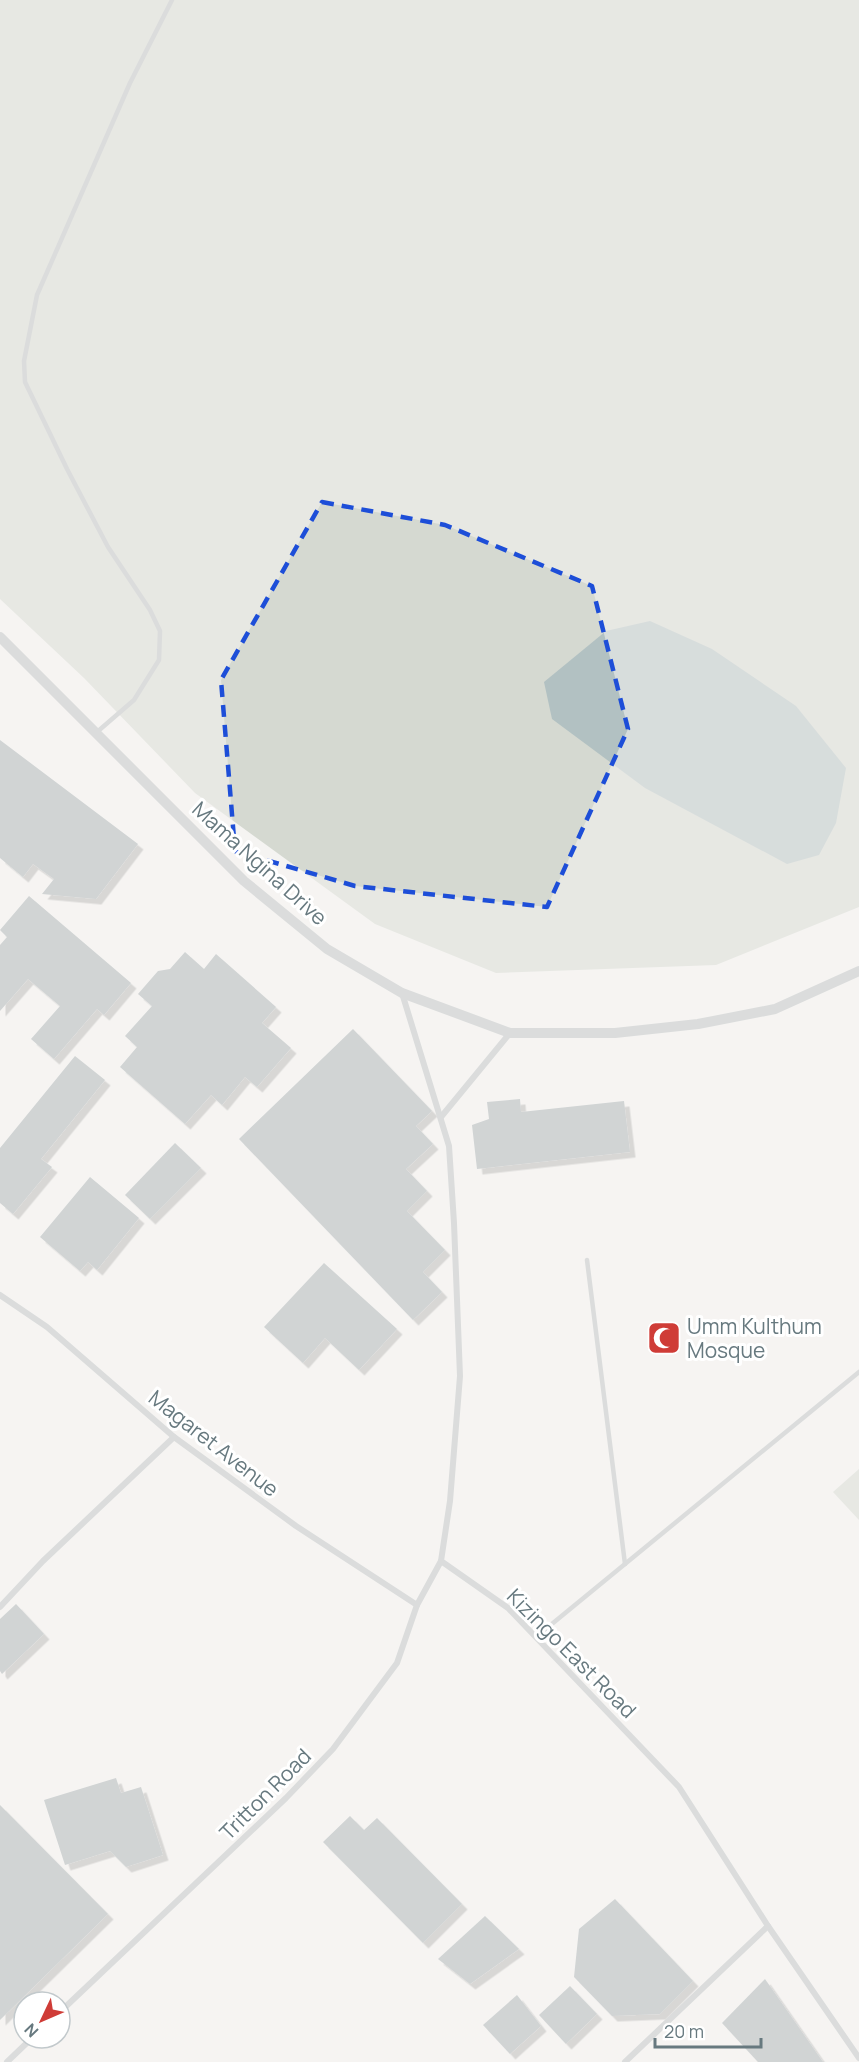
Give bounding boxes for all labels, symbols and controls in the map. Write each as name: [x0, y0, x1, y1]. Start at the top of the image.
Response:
street label: Mama Ngina Drive: [187, 795, 333, 931]
place label: Umm Kulthum Mosque: [687, 1312, 822, 1364]
mosque icon: Umm Kulthum Mosque: [646, 1320, 682, 1356]
street label: Magaret Avenue: [143, 1383, 285, 1503]
street label: Kizingo East Road: [501, 1582, 643, 1724]
street label: Tritton Road: [213, 1742, 317, 1846]
north arrow: [12, 1990, 72, 2050]
scale bar: [655, 2011, 762, 2049]
text: N: [19, 2019, 43, 2042]
text: 20 m: [664, 2019, 704, 2043]

